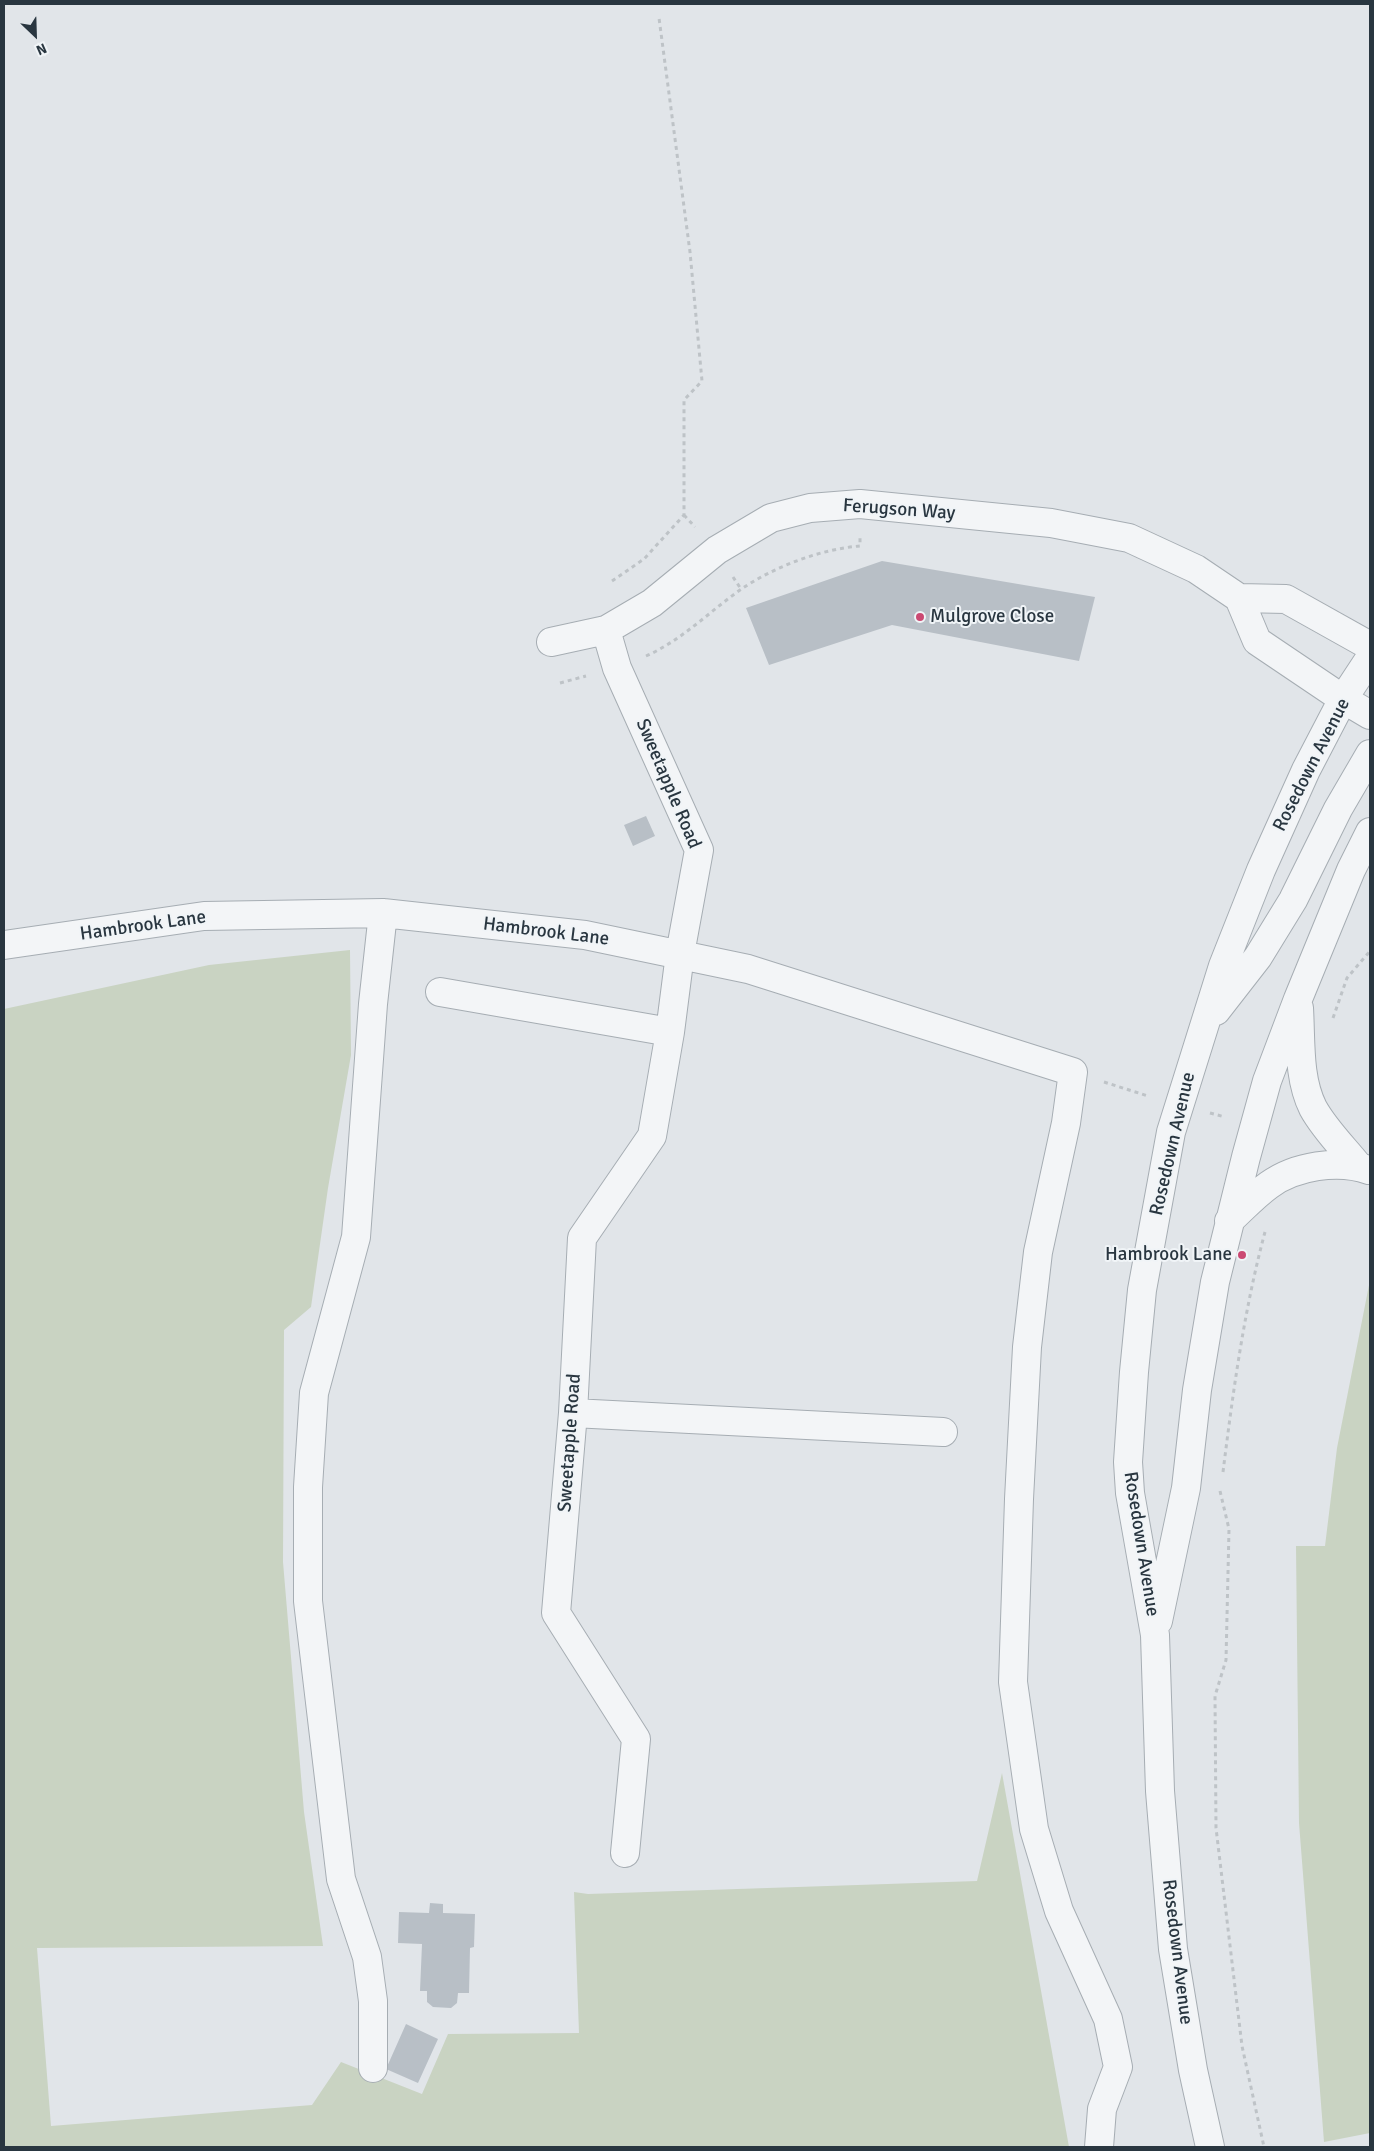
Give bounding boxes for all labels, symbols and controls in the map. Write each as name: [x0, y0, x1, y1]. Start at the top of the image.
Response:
north arrow: [10, 10, 60, 60]
text: N: [33, 39, 49, 59]
street label: Ferugson Way: [842, 495, 956, 525]
place label: Mulgrove Close: [930, 606, 1054, 628]
marker: Mulgrove Close: [914, 611, 926, 623]
street label: Rosedown Avenue: [1269, 695, 1355, 835]
street label: Sweetapple Road: [630, 716, 706, 852]
street label: Hambrook Lane: [79, 906, 207, 946]
street label: Hambrook Lane: [482, 913, 610, 951]
street label: Rosedown Avenue: [1145, 1070, 1201, 1218]
place label: Hambrook Lane: [1105, 1244, 1232, 1266]
marker: Hambrook Lane: [1236, 1249, 1248, 1261]
street label: Sweetapple Road: [554, 1373, 586, 1513]
street label: Rosedown Avenue: [1118, 1470, 1164, 1618]
street label: Rosedown Avenue: [1157, 1878, 1197, 2026]

